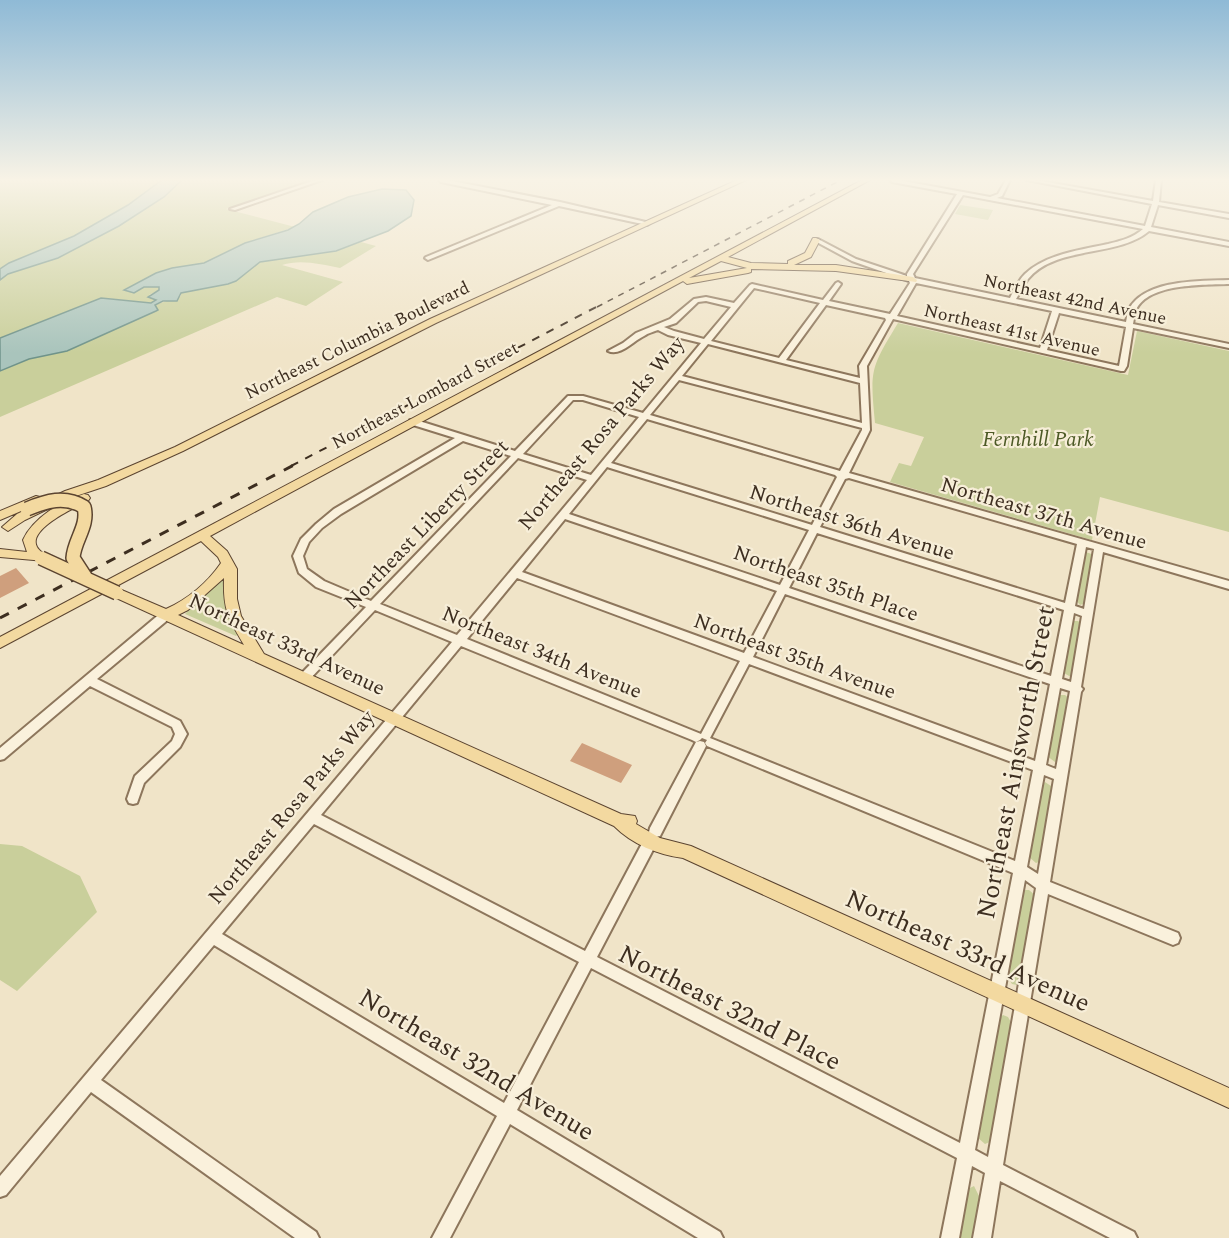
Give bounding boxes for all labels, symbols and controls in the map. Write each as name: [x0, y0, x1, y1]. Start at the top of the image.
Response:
street label: Northeast 42nd Avenue: [981, 267, 1169, 332]
street label: Northeast Columbia Boulevard: [240, 274, 474, 407]
street label: Northeast 41st Avenue: [921, 297, 1103, 364]
street label: Northeast Rosa Parks Way: [511, 329, 694, 538]
street label: Northeast Lombard Street: [327, 335, 524, 456]
park label: Fernhill Park: [982, 424, 1094, 456]
street label: Northeast Liberty Street: [337, 432, 517, 617]
street label: Northeast 37th Avenue: [937, 469, 1151, 559]
street label: Northeast 36th Avenue: [745, 476, 958, 569]
street label: Northeast 35th Place: [729, 537, 923, 631]
street label: Northeast 33rd Avenue: [183, 585, 390, 705]
street label: Northeast 34th Avenue: [437, 598, 647, 708]
street label: Northeast Ainsworth Street: [966, 602, 1066, 922]
street label: Northeast 35th Avenue: [689, 605, 900, 708]
street label: Northeast Rosa Parks Way: [201, 703, 384, 912]
street label: Northeast 33rd Avenue: [839, 879, 1097, 1023]
street label: Northeast 32nd Place: [611, 934, 848, 1081]
street label: Northeast 32nd Avenue: [351, 978, 602, 1151]

